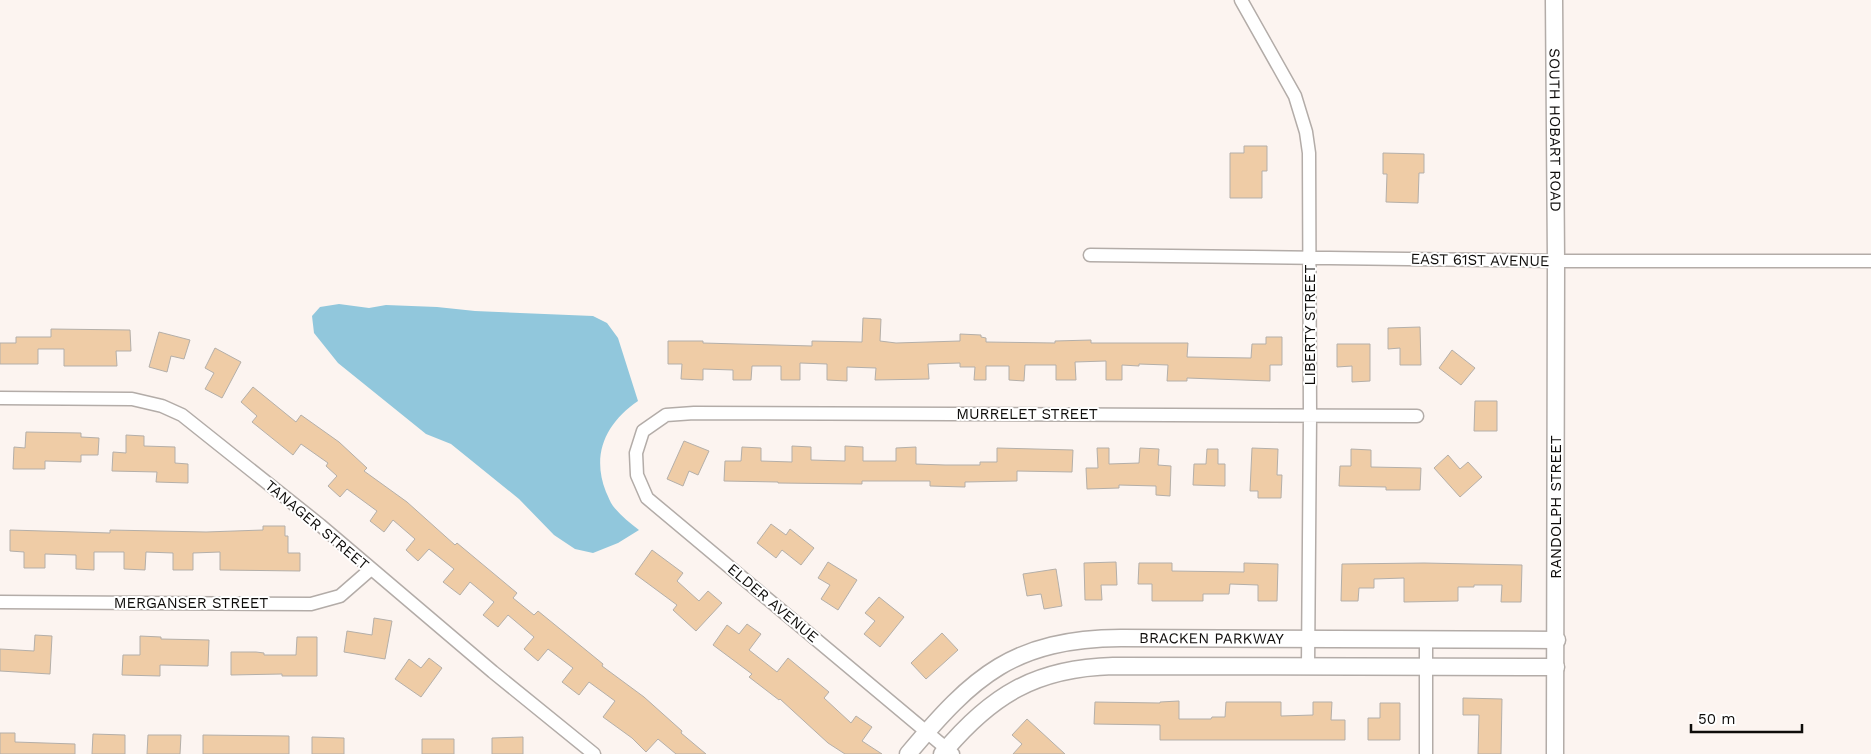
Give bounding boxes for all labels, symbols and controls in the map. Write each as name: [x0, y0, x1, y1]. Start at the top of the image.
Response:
street label: SOUTH HOBART ROAD: [1545, 48, 1565, 212]
street label: EAST 61ST AVENUE: [1410, 250, 1550, 270]
street label: LIBERTY STREET: [1301, 265, 1319, 385]
street label: MURRELET STREET: [956, 405, 1098, 423]
street label: RANDOLPH STREET: [1547, 435, 1565, 579]
street label: TANAGER STREET: [261, 476, 373, 574]
street label: ELDER AVENUE: [724, 560, 822, 646]
street label: MERGANSER STREET: [114, 594, 268, 612]
street label: BRACKEN PARKWAY: [1139, 629, 1284, 648]
scale bar: [1691, 702, 1802, 734]
text: 50 m: [1698, 710, 1735, 728]

